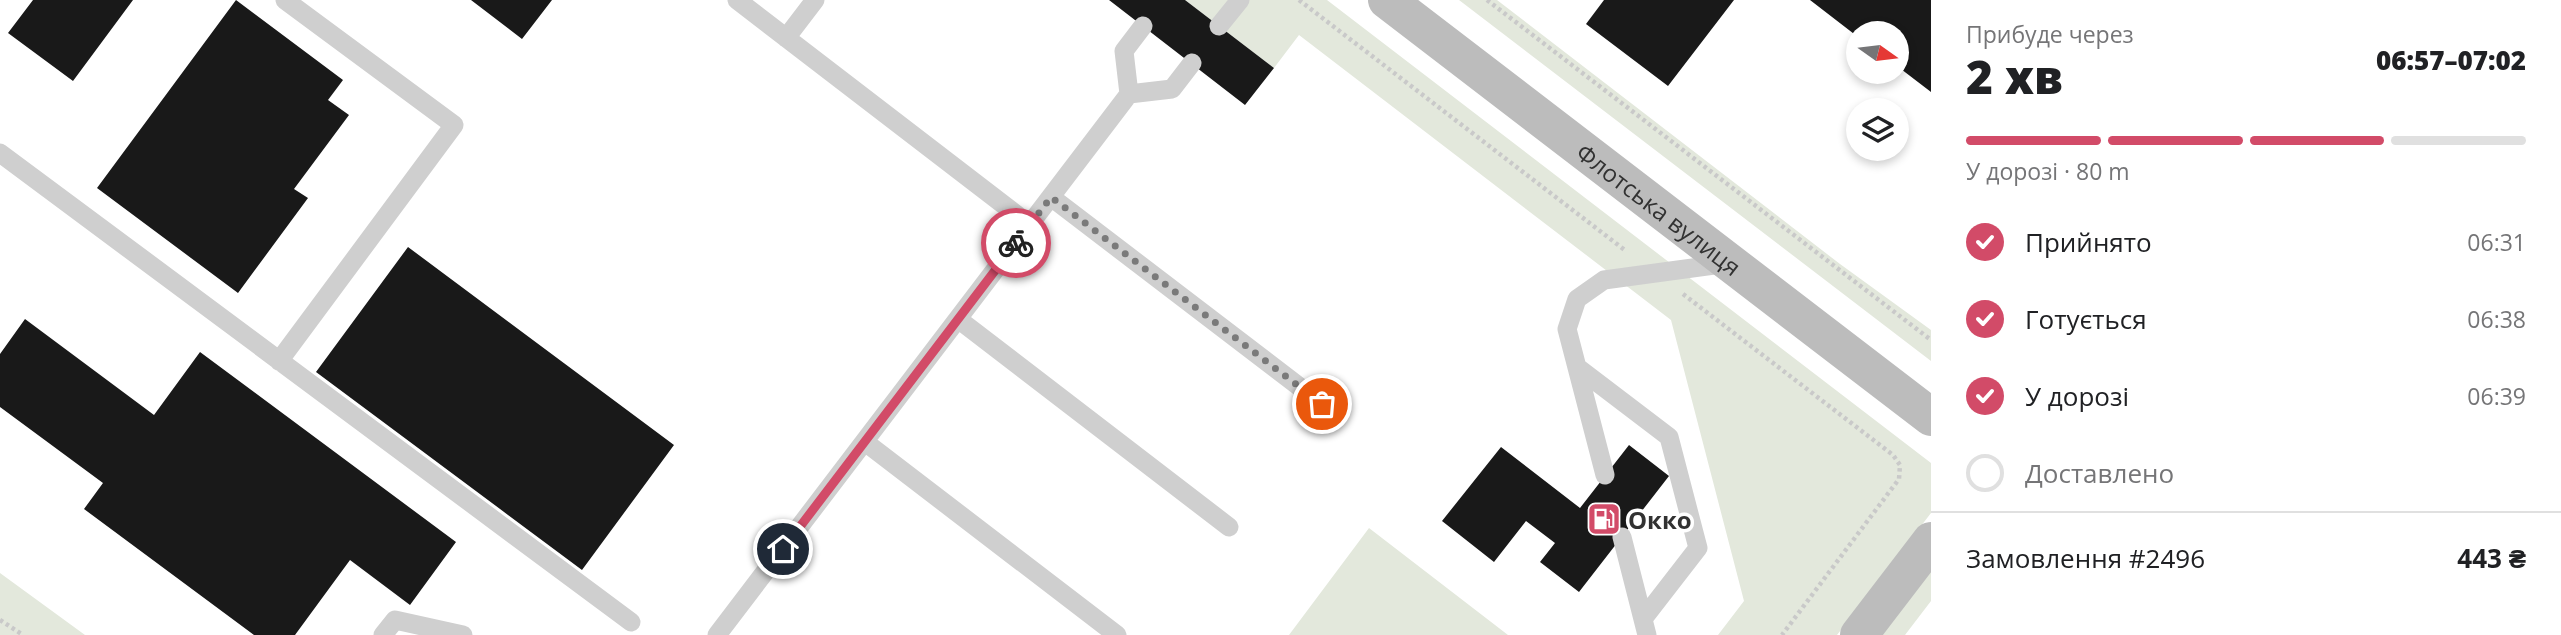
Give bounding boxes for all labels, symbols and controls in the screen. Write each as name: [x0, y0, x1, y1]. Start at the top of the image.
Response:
text: Прибуде через: [1966, 18, 2134, 50]
north arrow: [1846, 21, 1909, 84]
map controls: [1846, 21, 1909, 161]
text: 06:57–07:02: [2376, 42, 2526, 78]
text: 2 хв: [1966, 45, 2063, 107]
button: layers: [1846, 98, 1909, 161]
street label: Флотська вулиця: [1570, 135, 1748, 282]
text: У дорозі · 80 m: [1966, 155, 2130, 187]
courier: [981, 208, 1051, 278]
icon: check: [1966, 223, 2004, 261]
icon: bike: [997, 224, 1035, 262]
text: Прийнято: [2025, 224, 2152, 260]
text: 06:31: [2467, 226, 2526, 258]
icon: check: [1966, 300, 2004, 338]
text: Готується: [2025, 301, 2147, 337]
text: 06:38: [2467, 303, 2526, 335]
pin: [1292, 374, 1352, 434]
icon: check: [1966, 377, 2004, 415]
text: У дорозі: [2025, 378, 2129, 414]
text: 06:39: [2467, 380, 2526, 412]
icon: bag: [1303, 385, 1341, 423]
text: Доставлено: [2025, 455, 2174, 491]
fuel station icon: Окко: [1585, 500, 1623, 538]
place label: Окко: [1628, 503, 1692, 536]
pin: [753, 519, 813, 579]
icon: home: [764, 530, 802, 568]
text: Замовлення #2496: [1966, 540, 2205, 576]
text: 443 ₴: [2457, 540, 2526, 576]

